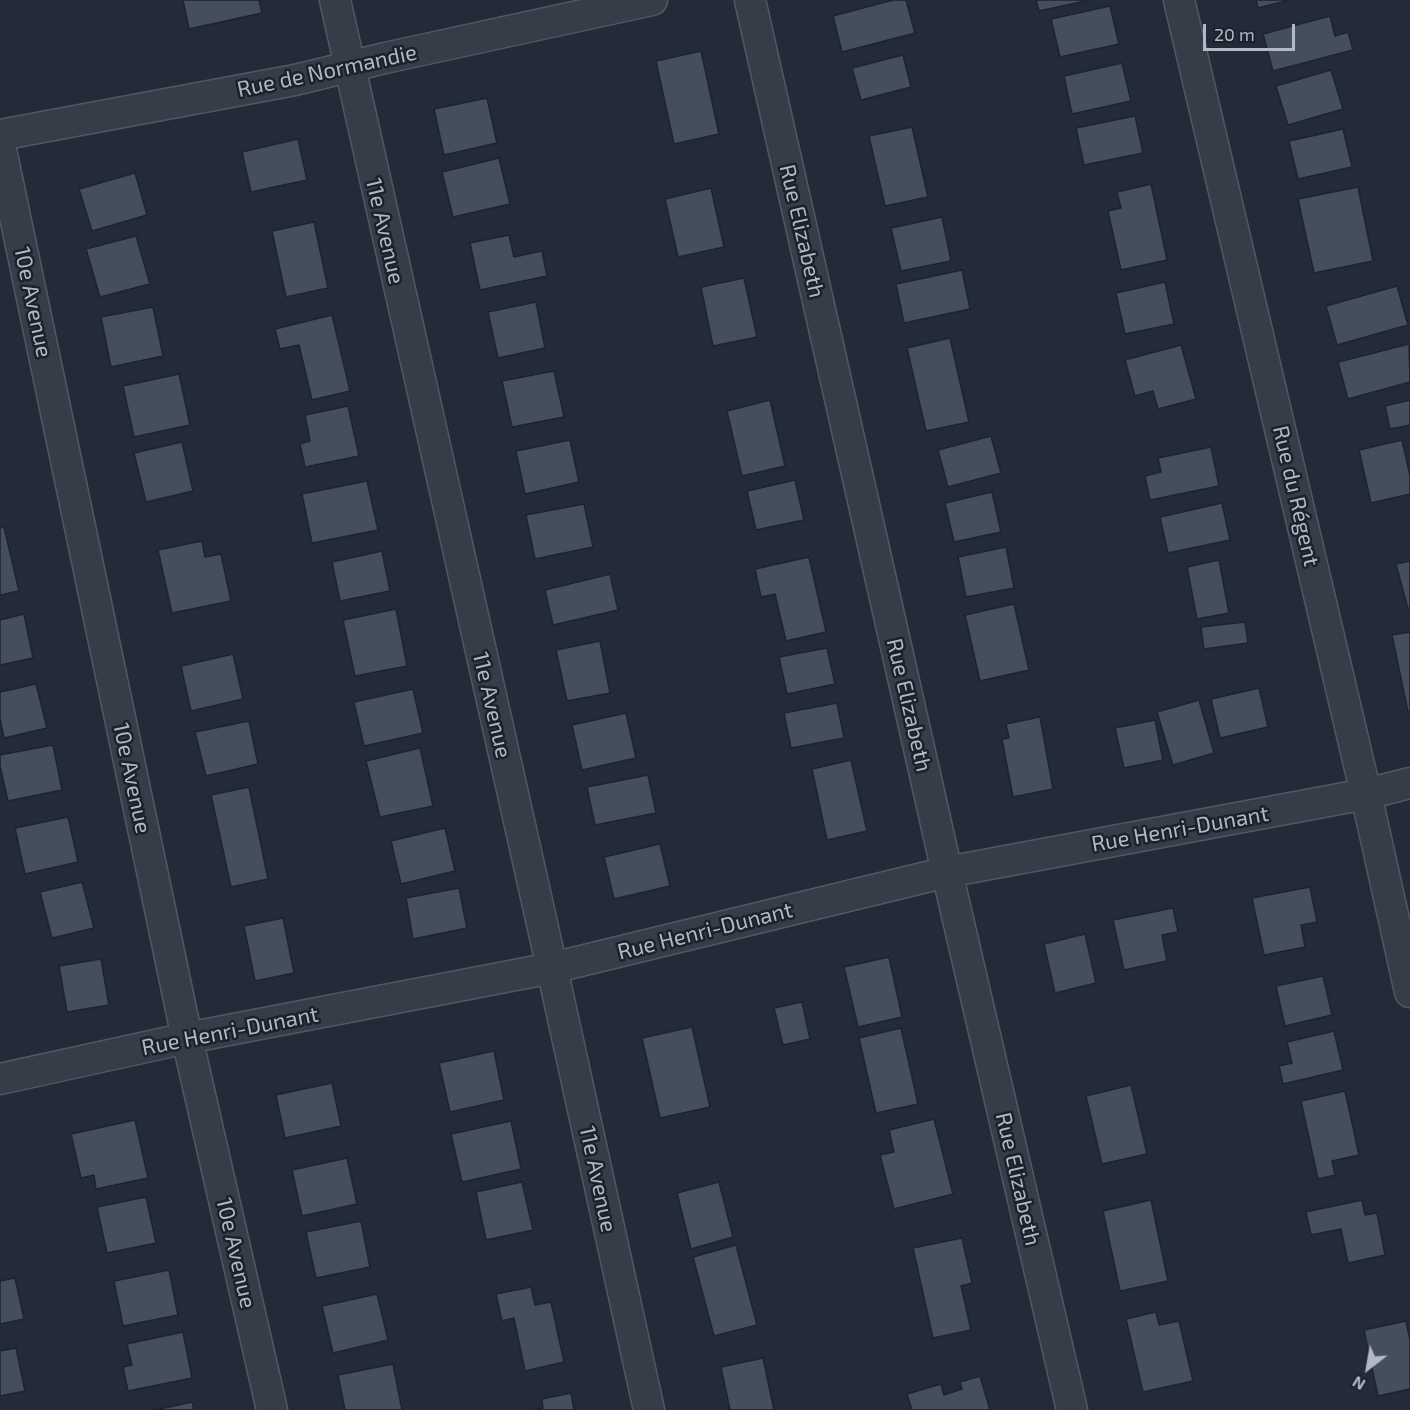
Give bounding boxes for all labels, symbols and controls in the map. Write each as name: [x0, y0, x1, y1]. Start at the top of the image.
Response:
scale bar: [1206, 12, 1298, 50]
text: 20 m: [1214, 23, 1255, 45]
street label: Rue de Normandie: [235, 39, 419, 103]
street label: Rue Elizabeth: [774, 162, 830, 300]
street label: 11e Avenue: [360, 175, 410, 287]
street label: 10e Avenue: [8, 244, 58, 360]
street label: Rue du Régent: [1267, 423, 1325, 569]
street label: Rue Elizabeth: [881, 636, 937, 774]
street label: 11e Avenue: [467, 649, 517, 761]
street label: 10e Avenue: [107, 720, 157, 836]
street label: Rue Henri-Dunant: [1089, 800, 1271, 858]
street label: Rue Henri-Dunant: [615, 896, 795, 966]
street label: Rue Henri-Dunant: [139, 1001, 321, 1061]
street label: Rue Elizabeth: [990, 1110, 1046, 1248]
street label: 11e Avenue: [574, 1123, 622, 1235]
street label: 10e Avenue: [210, 1195, 262, 1311]
north arrow: [1338, 1338, 1398, 1398]
text: N: [1349, 1373, 1368, 1395]

